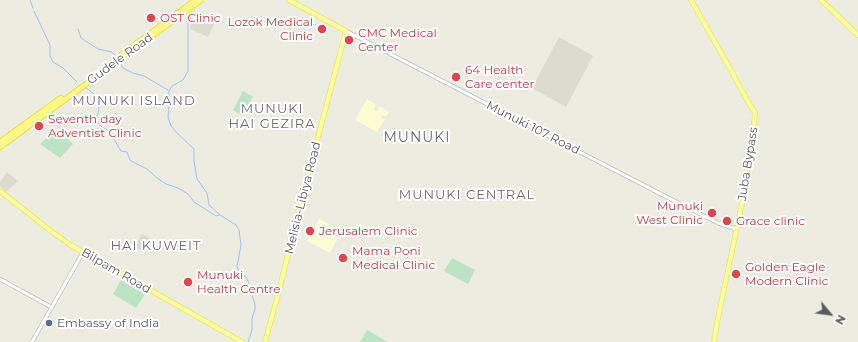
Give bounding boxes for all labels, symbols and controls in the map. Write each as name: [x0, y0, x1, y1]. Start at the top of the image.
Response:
place label: OST Clinic: [160, 11, 220, 25]
marker: OST Clinic: [145, 12, 157, 24]
place label: Lozok Medical Clinic: [228, 15, 313, 43]
marker: Lozok Medical Clinic: [316, 23, 328, 35]
place label: CMC Medical Center: [358, 26, 437, 54]
street label: Gudele Road: [84, 30, 156, 88]
marker: CMC Medical Center: [343, 34, 355, 46]
place label: 64 Health Care center: [465, 63, 534, 91]
marker: 64 Health Care center: [450, 71, 462, 83]
district label: MUNUKI ISLAND: [72, 93, 196, 109]
street label: Munuki 107 Road: [484, 98, 582, 158]
district label: MUNUKI HAI GEZIRA: [228, 101, 316, 132]
place label: Seventh day Adventist Clinic: [48, 112, 141, 140]
marker: Seventh day Adventist Clinic: [33, 120, 45, 132]
street label: Juba Bypass: [735, 126, 761, 202]
district label: MUNUKI: [383, 130, 451, 146]
street label: Melisia-Libiya Road: [282, 140, 324, 256]
district label: MUNUKI CENTRAL: [399, 187, 535, 203]
place label: Munuki West Clinic: [636, 199, 703, 227]
marker: Munuki West Clinic: [706, 207, 718, 219]
place label: Grace clinic: [736, 214, 805, 228]
marker: Grace clinic: [721, 215, 733, 227]
place label: Jerusalem Clinic: [319, 224, 417, 238]
marker: Jerusalem Clinic: [304, 225, 316, 237]
district label: HAI KUWEIT: [111, 238, 201, 254]
place label: Mama Poni Medical Clinic: [352, 244, 435, 272]
street label: Bilpam Road: [79, 245, 153, 297]
marker: Mama Poni Medical Clinic: [337, 252, 349, 264]
place label: Golden Eagle Modern Clinic: [745, 260, 828, 288]
place label: Munuki Health Centre: [197, 268, 281, 296]
marker: Golden Eagle Modern Clinic: [730, 268, 742, 280]
marker: Munuki Health Centre: [182, 276, 194, 288]
north arrow: [810, 294, 850, 334]
text: N: [832, 313, 849, 327]
place label: Embassy of India: [57, 316, 159, 330]
marker: Embassy of India: [44, 318, 54, 328]

